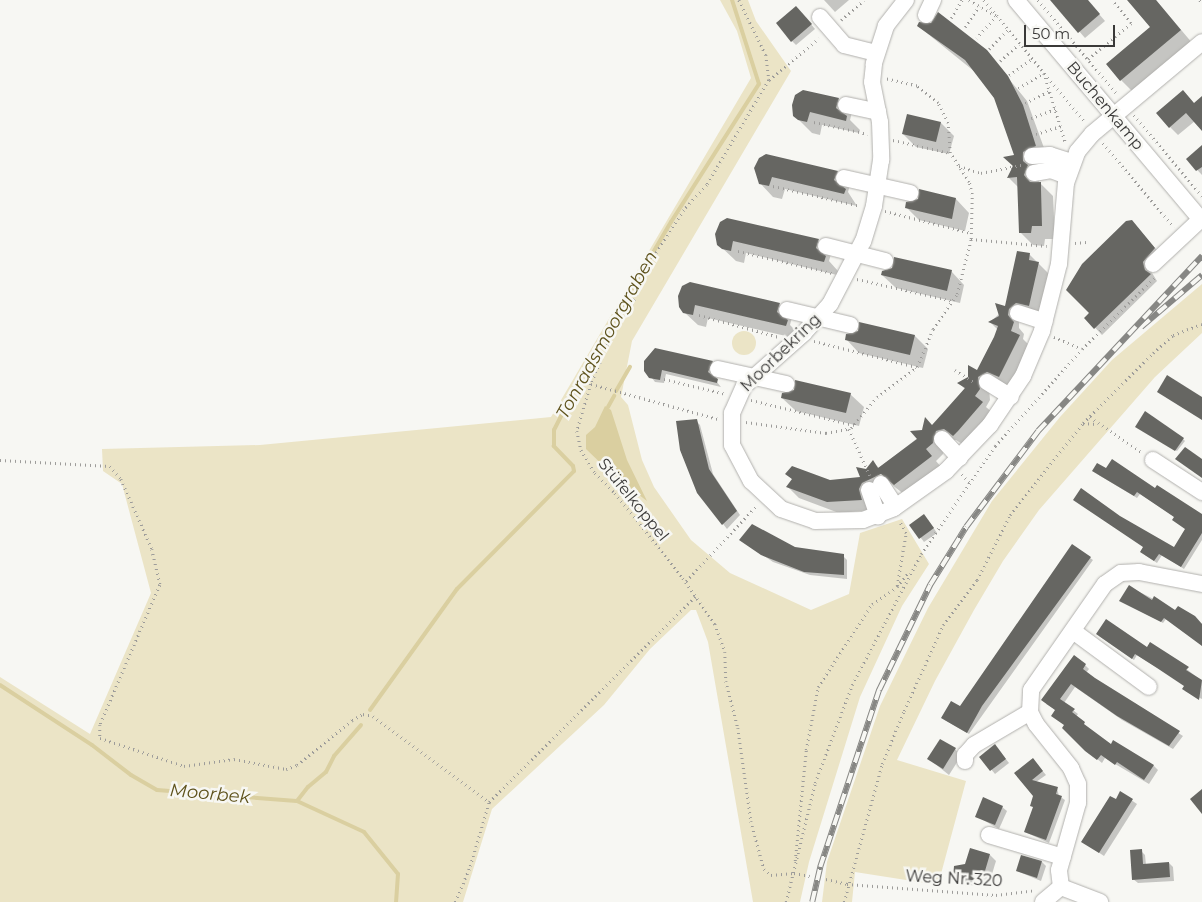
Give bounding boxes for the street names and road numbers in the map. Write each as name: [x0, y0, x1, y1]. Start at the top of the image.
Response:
street label: Buchenkamp: [1062, 58, 1148, 154]
street label: Moorbekring: [737, 310, 825, 396]
street label: Stüfelkoppel: [594, 455, 672, 545]
street label: Weg Nr. 320: [905, 867, 1003, 891]

